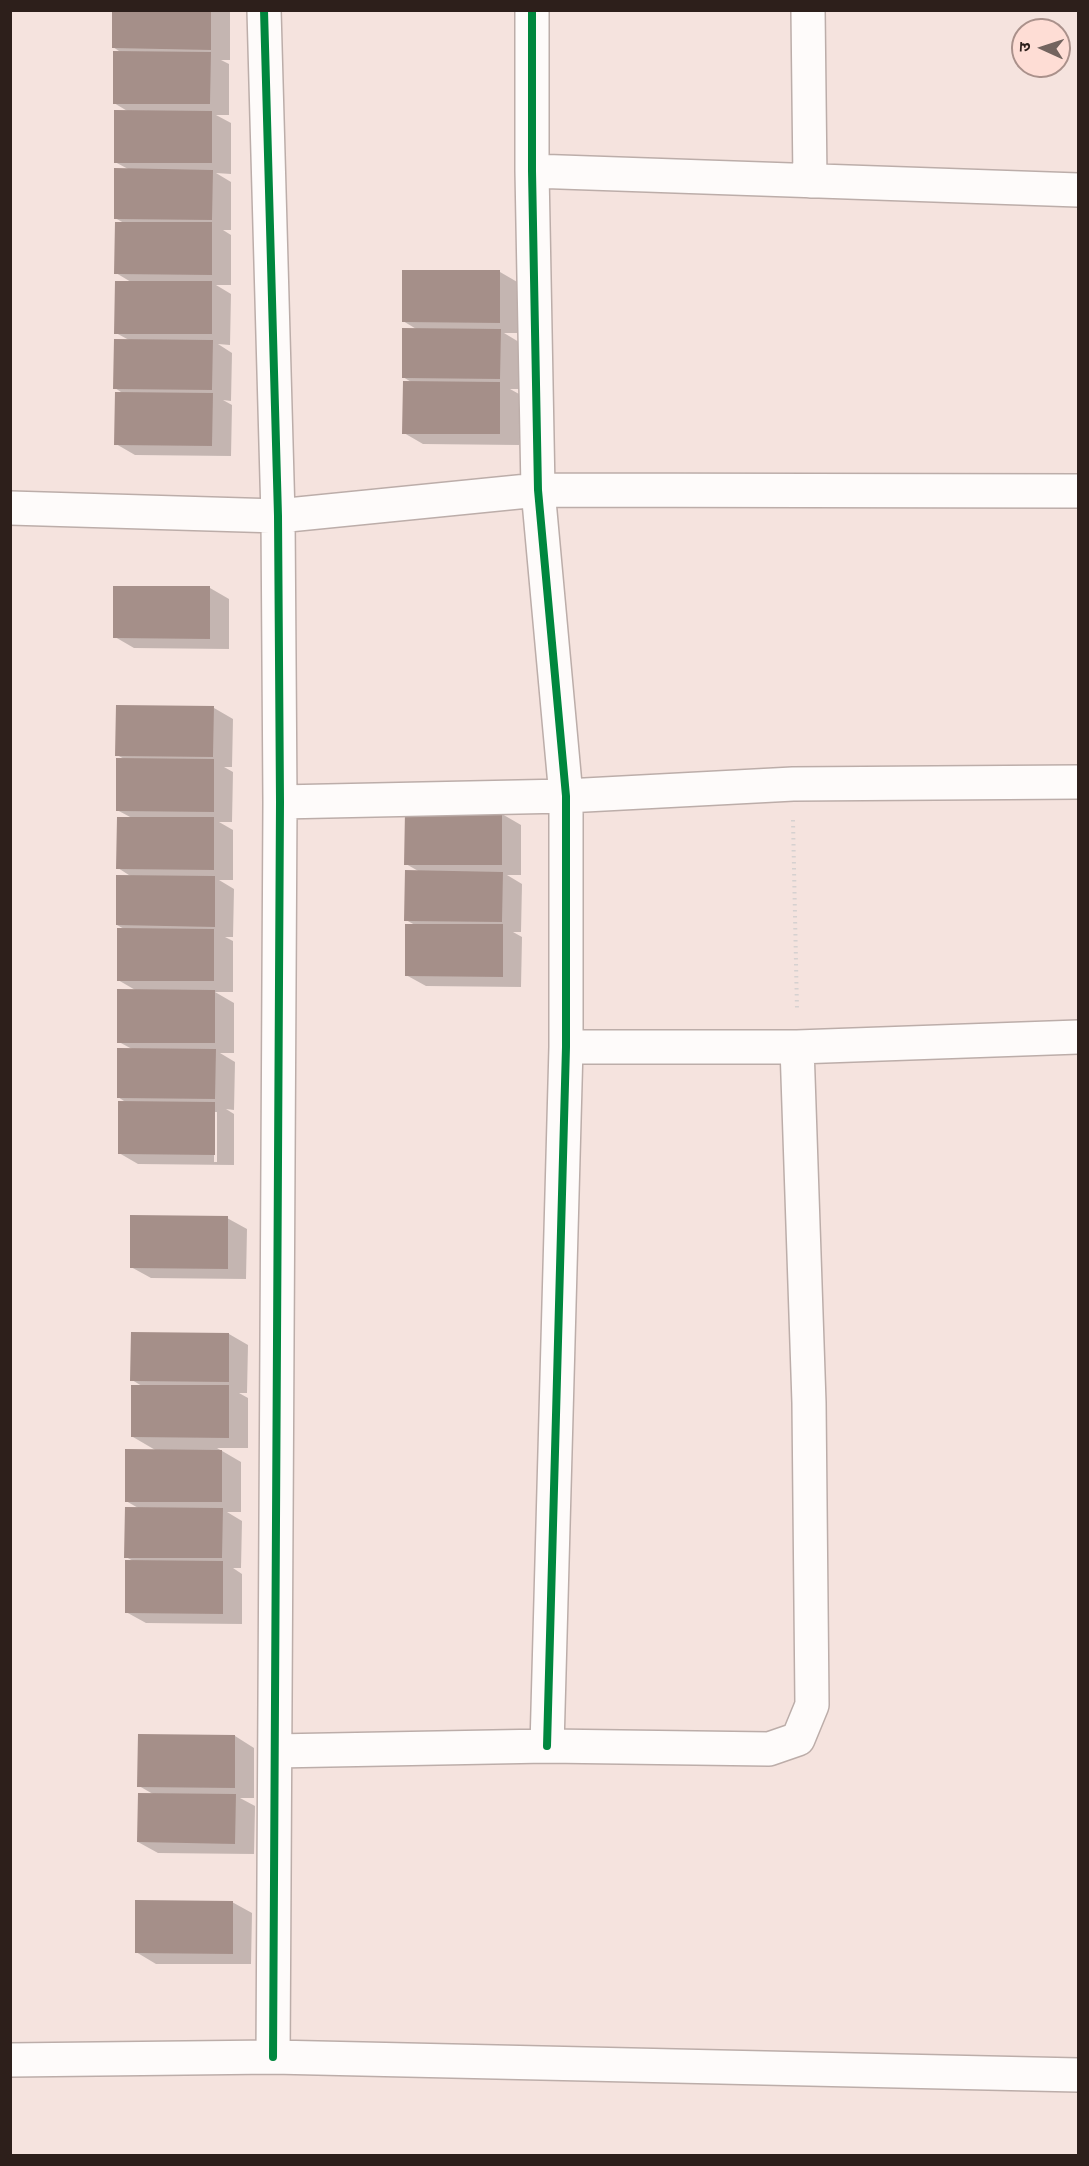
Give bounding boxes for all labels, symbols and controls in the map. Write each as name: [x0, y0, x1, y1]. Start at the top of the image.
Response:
north arrow: [1011, 18, 1071, 78]
text: उ: [1015, 42, 1034, 52]

